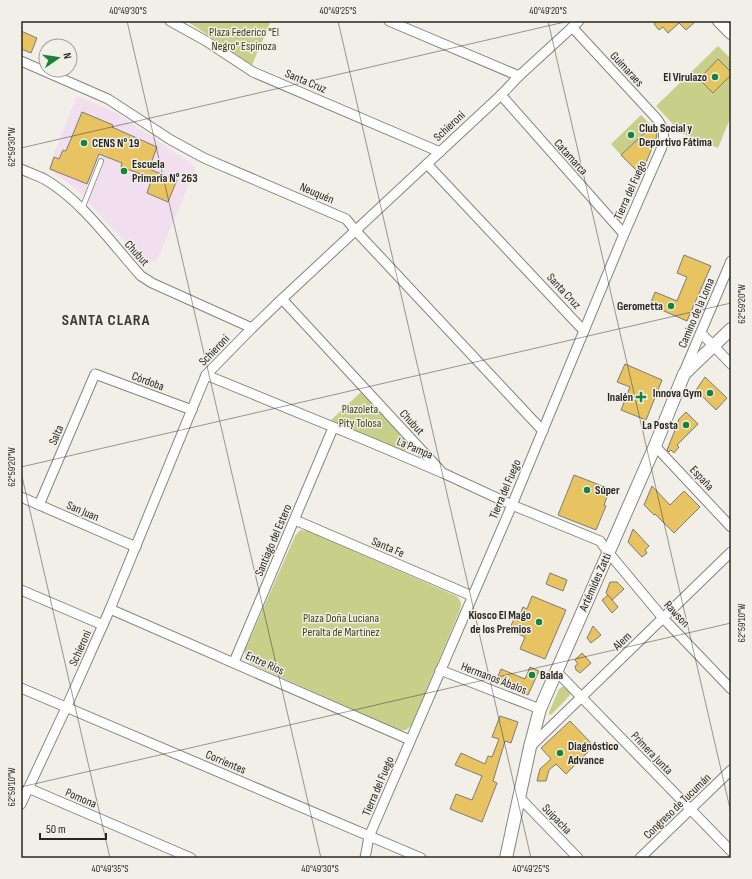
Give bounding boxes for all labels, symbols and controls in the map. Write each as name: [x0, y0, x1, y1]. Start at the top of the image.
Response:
text: 40°49'30"S: [109, 5, 147, 17]
text: 40°49'25"S: [320, 5, 356, 17]
text: 40°49'20"S: [529, 5, 567, 17]
park label: Plaza Federico "El Negro" Espinoza: [209, 25, 279, 54]
north arrow: [38, 38, 78, 78]
street label: Guimaraes: [607, 49, 647, 90]
text: N: [60, 52, 74, 60]
street label: Santa Cruz: [283, 66, 329, 97]
place label: El Virulazo: [663, 70, 707, 85]
marker: El Virulazo: [710, 72, 720, 82]
street label: Schieroni: [430, 108, 468, 145]
place label: Club Social y Deportivo Fátima: [639, 121, 712, 150]
text: 62°59'30"W: [6, 127, 18, 167]
marker: Club Social y Deportivo Fátima: [626, 130, 636, 140]
place label: CENS N° 19: [92, 136, 140, 151]
street label: Catamarca: [551, 136, 591, 179]
marker: CENS N° 19: [79, 138, 89, 148]
place label: Escuela Primaria N° 263: [132, 157, 198, 186]
street label: Tierra del Fuego: [611, 158, 650, 222]
marker: Escuela Primaria N° 263: [119, 166, 129, 176]
street label: Neuquén: [297, 180, 336, 207]
street label: Chubut: [121, 237, 152, 270]
street label: Santa Cruz: [543, 270, 584, 313]
street label: Camino de la Loma: [675, 276, 718, 350]
text: 62°59'20"W: [736, 284, 748, 324]
place label: Gerometta: [617, 299, 663, 314]
marker: Gerometta: [666, 301, 676, 311]
district label: SANTA CLARA: [62, 311, 150, 330]
street label: Schieroni: [196, 332, 233, 369]
street label: Córdoba: [130, 369, 166, 394]
place label: Innova Gym: [653, 386, 702, 401]
marker: Innova Gym: [705, 388, 715, 398]
place label: Inalén: [607, 390, 633, 405]
marker: Inalén: [636, 392, 646, 402]
park label: Plazoleta Pity Tolosa: [339, 402, 382, 431]
street label: Chubut: [396, 406, 427, 439]
place label: La Posta: [642, 418, 678, 433]
marker: La Posta: [681, 420, 691, 430]
street label: Salta: [46, 423, 67, 447]
street label: La Pampa: [394, 434, 435, 463]
text: 62°59'20"W: [6, 447, 18, 487]
street label: Tierra del Fuego: [486, 457, 525, 521]
street label: España: [686, 463, 717, 494]
place label: Súper: [595, 483, 620, 498]
marker: Súper: [582, 485, 592, 495]
street label: San Juan: [64, 498, 101, 525]
street label: Santiago del Estero: [252, 502, 295, 579]
street label: Santa Fe: [369, 534, 407, 561]
street label: Artémides Zatti: [576, 551, 615, 615]
street label: Rawson: [661, 598, 693, 631]
text: 62°59'10"W: [736, 603, 748, 642]
place label: Kiosco El Mago de los Premios: [468, 608, 531, 637]
park label: Plaza Doña Luciana Peralta de Martínez: [302, 611, 380, 640]
marker: Kiosco El Mago de los Premios: [534, 617, 544, 627]
street label: Schieroni: [66, 628, 95, 668]
street label: Alem: [609, 629, 635, 654]
street label: Entre Ríos: [243, 648, 287, 679]
street label: Hermanos Ábalos: [459, 659, 529, 698]
place label: Balda: [540, 668, 563, 683]
marker: Balda: [527, 670, 537, 680]
street label: Primera Junta: [628, 729, 676, 778]
place label: Diagnóstico Advance: [567, 739, 618, 768]
street label: Corrientes: [203, 747, 248, 778]
marker: Diagnóstico Advance: [555, 748, 565, 758]
street label: Tierra del Fuego: [359, 754, 398, 818]
text: 62°59'10"W: [6, 767, 18, 806]
street label: Congreso de Tucumán: [641, 770, 714, 842]
street label: Pomona: [63, 785, 99, 812]
street label: Suipacha: [539, 801, 575, 838]
scale bar: [40, 815, 106, 841]
text: 50 m: [46, 822, 66, 837]
text: 40°49'35"S: [92, 863, 129, 875]
text: 40°49'30"S: [301, 863, 339, 875]
text: 40°49'25"S: [513, 863, 549, 875]

